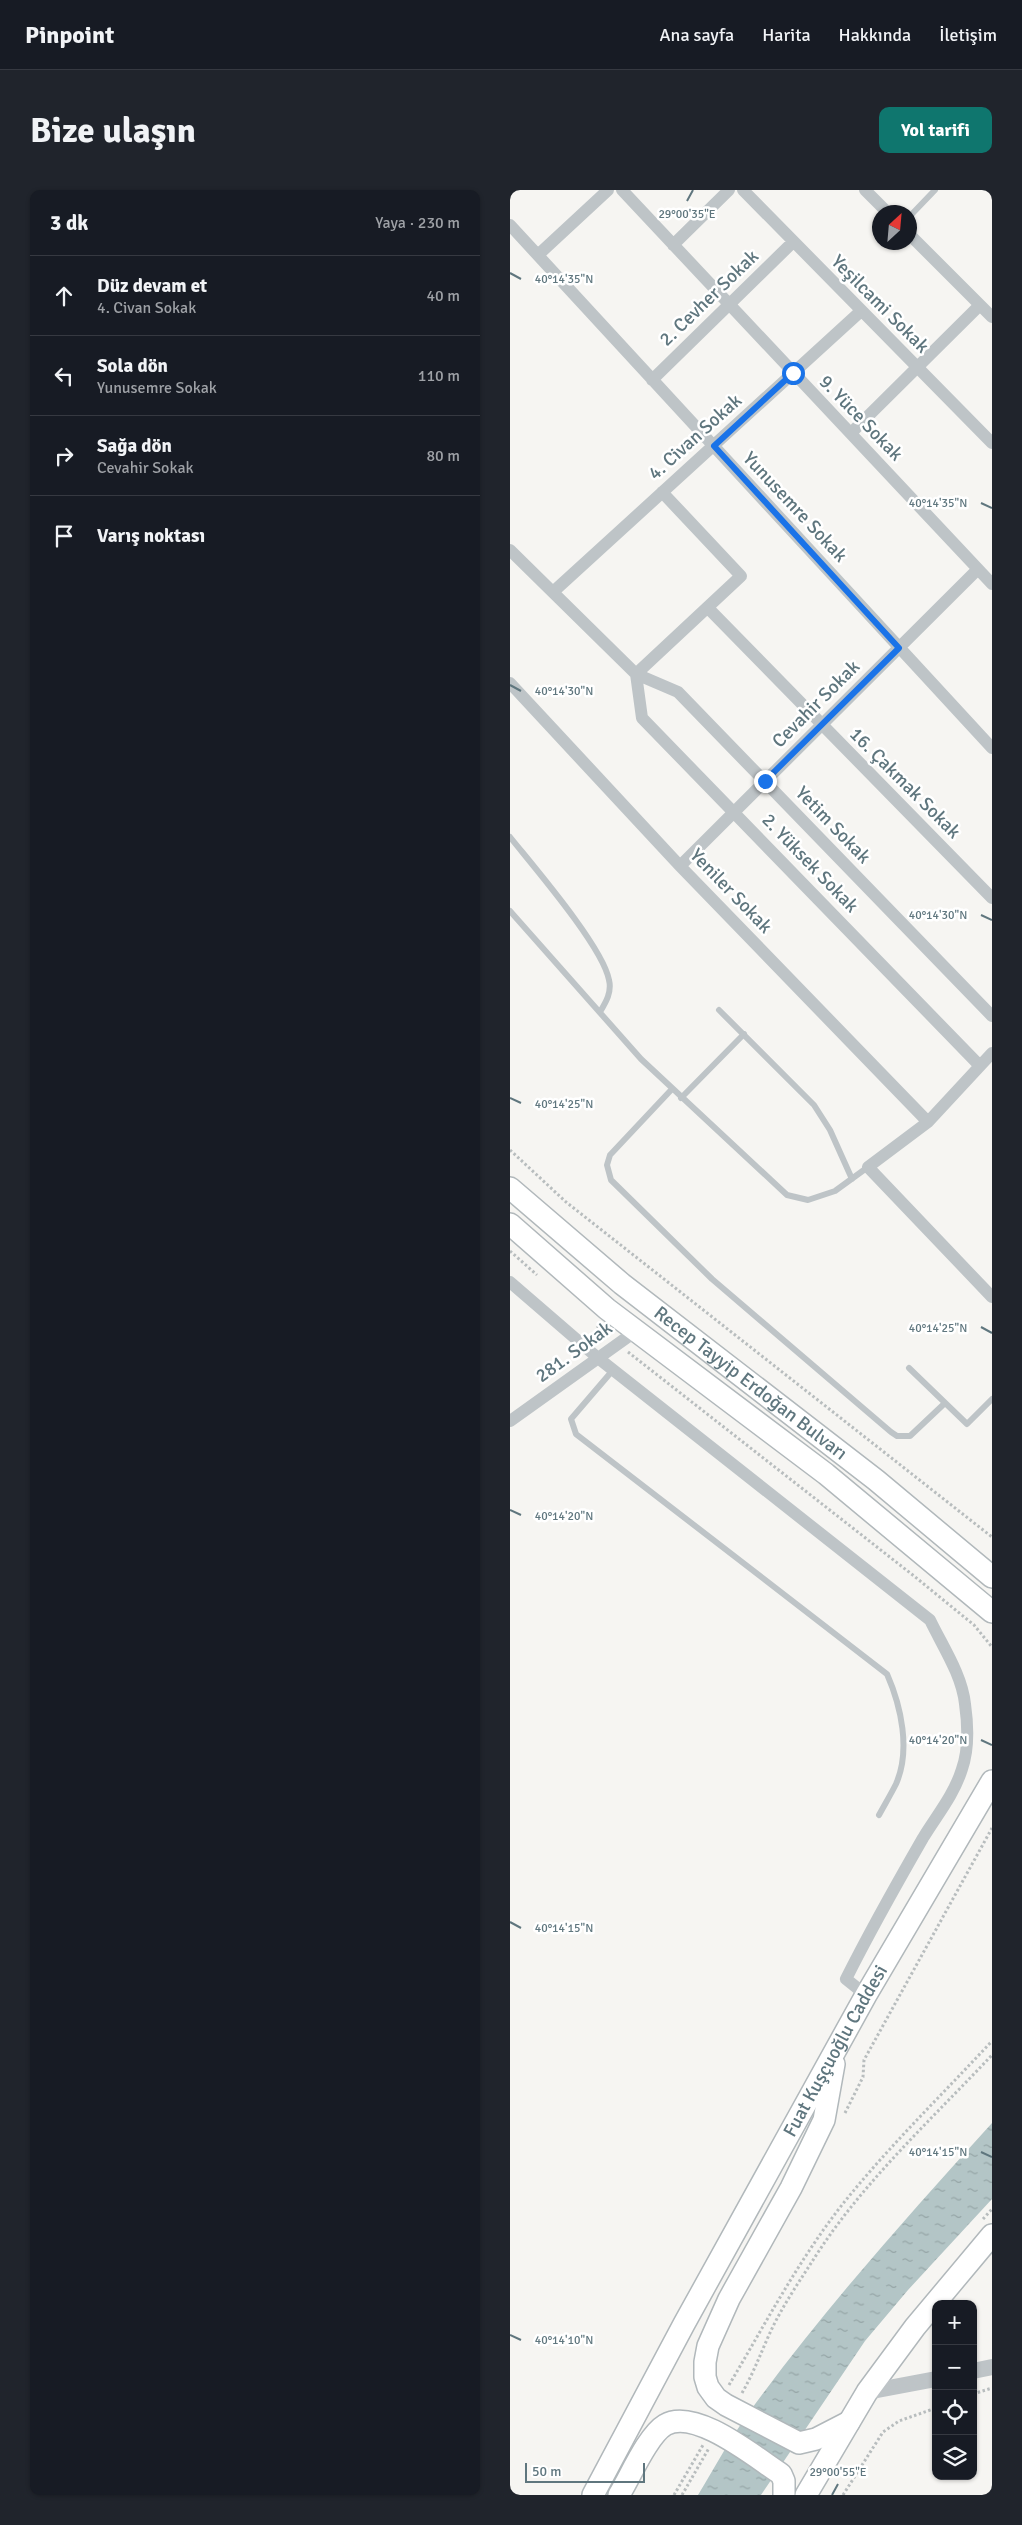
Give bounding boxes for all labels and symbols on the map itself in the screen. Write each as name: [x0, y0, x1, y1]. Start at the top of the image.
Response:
north arrow: [872, 205, 917, 250]
text: 29°00'35"E: [658, 207, 716, 222]
street label: 2. Cevher Sokak: [654, 244, 764, 351]
street label: Yeşilcami Sokak: [826, 250, 934, 358]
text: 40°14'35"N: [535, 272, 593, 287]
route start: [782, 362, 805, 385]
street label: 9. Yüce Sokak: [814, 370, 908, 466]
street label: 4. Civan Sokak: [643, 388, 747, 485]
street label: Yunusemre Sokak: [738, 447, 853, 568]
text: 40°14'35"N: [909, 496, 967, 511]
street label: Cevahir Sokak: [767, 655, 865, 753]
text: 40°14'30"N: [535, 684, 593, 699]
street label: 16. Çakmak Sokak: [844, 722, 966, 844]
route end: [754, 770, 777, 793]
street label: Yetim Sokak: [790, 781, 876, 869]
street label: 2. Yüksek Sokak: [757, 808, 864, 918]
street label: Yeniler Sokak: [685, 844, 778, 939]
text: 40°14'30"N: [909, 908, 967, 923]
text: 40°14'25"N: [535, 1097, 593, 1112]
street label: Recep Tayyip Erdoğan Bulvarı: [649, 1301, 852, 1465]
street label: 281. Sokak: [531, 1316, 617, 1388]
text: 40°14'25"N: [909, 1321, 967, 1336]
text: 40°14'20"N: [535, 1509, 593, 1524]
text: 40°14'20"N: [909, 1733, 967, 1748]
text: 40°14'15"N: [535, 1921, 593, 1936]
street label: Fuat Kuşçuoğlu Caddesi: [778, 1961, 893, 2141]
text: 40°14'15"N: [909, 2145, 967, 2160]
text: 40°14'10"N: [535, 2333, 593, 2348]
scale bar: [525, 2460, 645, 2483]
text: 29°00'55"E: [809, 2465, 867, 2480]

